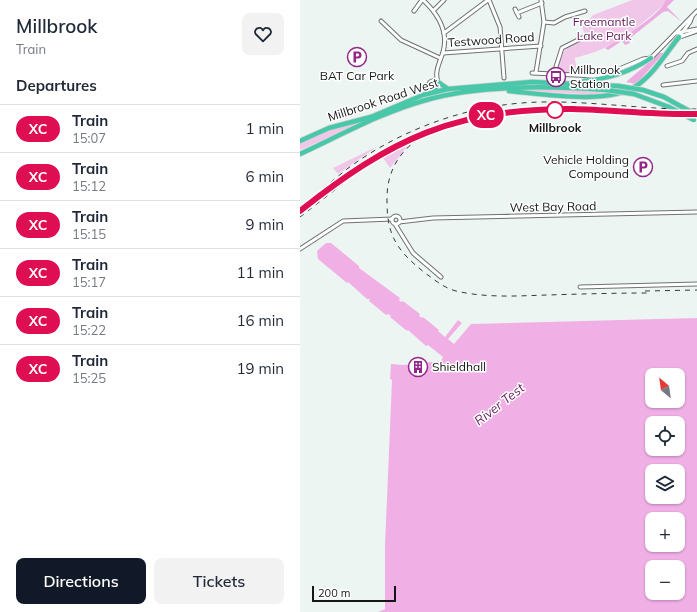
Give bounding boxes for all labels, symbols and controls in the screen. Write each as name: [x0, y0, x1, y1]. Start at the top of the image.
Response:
button: heart: [242, 13, 284, 55]
text: Millbrook: [16, 14, 97, 38]
park label: Freemantle Lake Park: [573, 14, 635, 43]
street label: Testwood Road: [447, 29, 535, 50]
text: Train: [16, 41, 46, 57]
parking icon: BAT Car Park: [346, 46, 368, 68]
place label: Millbrook Station: [570, 62, 621, 91]
bus stop icon: Millbrook Station: [545, 66, 567, 88]
place label: BAT Car Park: [320, 68, 395, 83]
street label: Millbrook Road West: [326, 75, 440, 124]
text: Departures: [16, 76, 97, 95]
marker: Millbrook: [546, 101, 564, 119]
line badge: XC: [468, 102, 504, 128]
text: XC: [477, 106, 495, 124]
text: Train: [72, 111, 108, 130]
text: 1 min: [246, 119, 284, 138]
text: XC: [29, 120, 47, 138]
place label: Millbrook: [529, 120, 582, 135]
text: 15:07: [72, 130, 106, 146]
place label: Vehicle Holding Compound: [543, 152, 629, 181]
parking icon: Vehicle Holding Compound: [632, 156, 654, 178]
text: Train: [72, 159, 108, 178]
text: 6 min: [246, 167, 284, 186]
text: XC: [29, 168, 47, 186]
text: 15:12: [72, 178, 106, 194]
street label: West Bay Road: [510, 198, 596, 215]
text: Train: [72, 207, 108, 226]
text: 9 min: [246, 215, 284, 234]
text: XC: [29, 216, 47, 234]
text: 15:15: [72, 226, 106, 242]
text: Train: [72, 255, 108, 274]
text: 11 min: [237, 263, 284, 282]
text: XC: [29, 264, 47, 282]
text: 15:17: [72, 274, 106, 290]
text: Train: [72, 303, 108, 322]
text: 16 min: [237, 311, 284, 330]
text: XC: [29, 312, 47, 330]
text: 15:22: [72, 322, 106, 338]
text: Train: [72, 351, 108, 370]
building icon: Shieldhall: [407, 356, 429, 378]
text: 19 min: [237, 359, 284, 378]
place label: Shieldhall: [432, 359, 486, 374]
text: XC: [29, 360, 47, 378]
north arrow: [645, 368, 685, 408]
map controls: [645, 368, 685, 600]
text: 15:25: [72, 370, 106, 386]
water label: River Test: [471, 379, 528, 428]
button: locate: [645, 416, 685, 456]
button: layers: [645, 464, 685, 504]
button: +: [645, 512, 685, 552]
button: Directions: [16, 558, 146, 604]
button: Tickets: [154, 558, 284, 604]
button: −: [645, 560, 685, 600]
scale bar: [312, 584, 396, 603]
text: 200 m: [318, 586, 350, 600]

